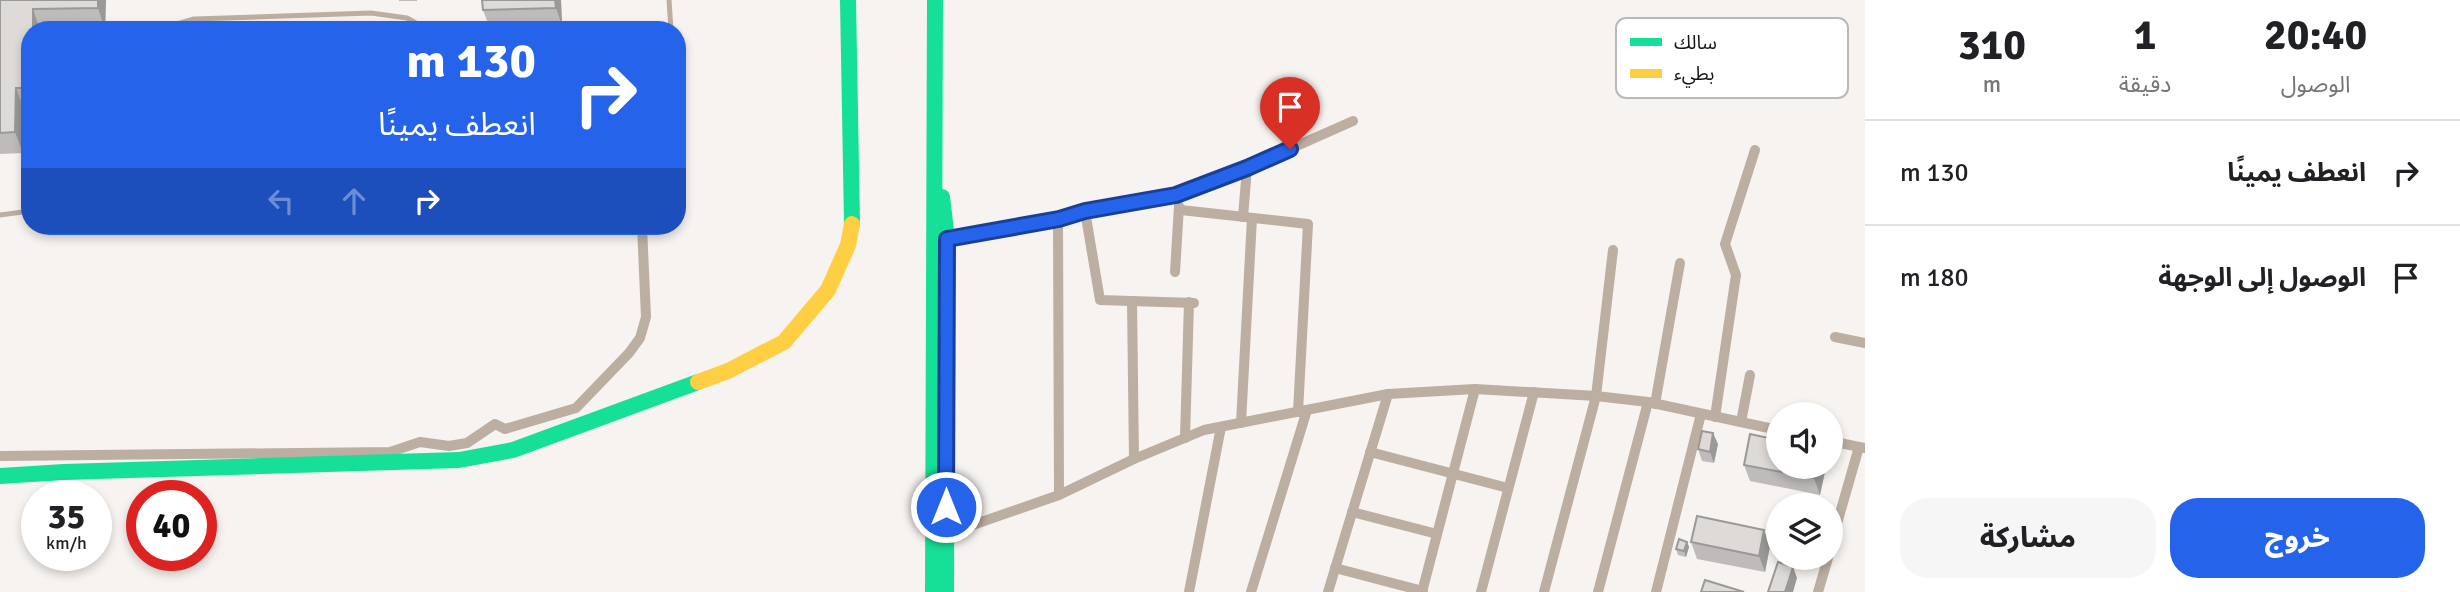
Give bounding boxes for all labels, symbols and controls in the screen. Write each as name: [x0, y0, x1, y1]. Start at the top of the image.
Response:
text: 1: [2134, 10, 2156, 61]
text: 20:40: [2264, 10, 2367, 61]
legend: [1616, 18, 1848, 98]
text: 310: [1958, 20, 2026, 71]
text: 130 m: [406, 31, 536, 91]
text: سالك: [1674, 31, 1717, 55]
icon: right: [560, 49, 651, 140]
text: بطيء: [1674, 62, 1714, 88]
text: m: [1983, 70, 2001, 99]
text: دقيقة: [2119, 70, 2171, 99]
text: الوصول: [2281, 70, 2351, 99]
pin: [1260, 77, 1320, 149]
icon: arrive: [1271, 88, 1309, 126]
text: انعطف يمينًا: [378, 105, 536, 144]
icon: right: [2387, 154, 2425, 192]
text: 130 m: [1900, 157, 1969, 189]
text: انعطف يمينًا: [2227, 157, 2366, 189]
icon: left: [262, 182, 300, 220]
icon: ahead: [335, 182, 373, 220]
icon: right: [408, 182, 446, 220]
icon: arrive: [2387, 259, 2425, 297]
text: 180 m: [1900, 262, 1969, 294]
text: الوصول إلى الوجهة: [2158, 262, 2366, 294]
map controls: [1766, 402, 1843, 570]
button: sound: [1766, 402, 1843, 479]
position arrow: [909, 470, 983, 544]
speed limit sign: 40: [126, 480, 217, 571]
button: layers: [1766, 493, 1843, 570]
text: 35: [48, 495, 85, 538]
button: مشاركة: [1900, 498, 2156, 578]
button: خروج: [2170, 498, 2425, 578]
text: km/h: [46, 532, 87, 554]

